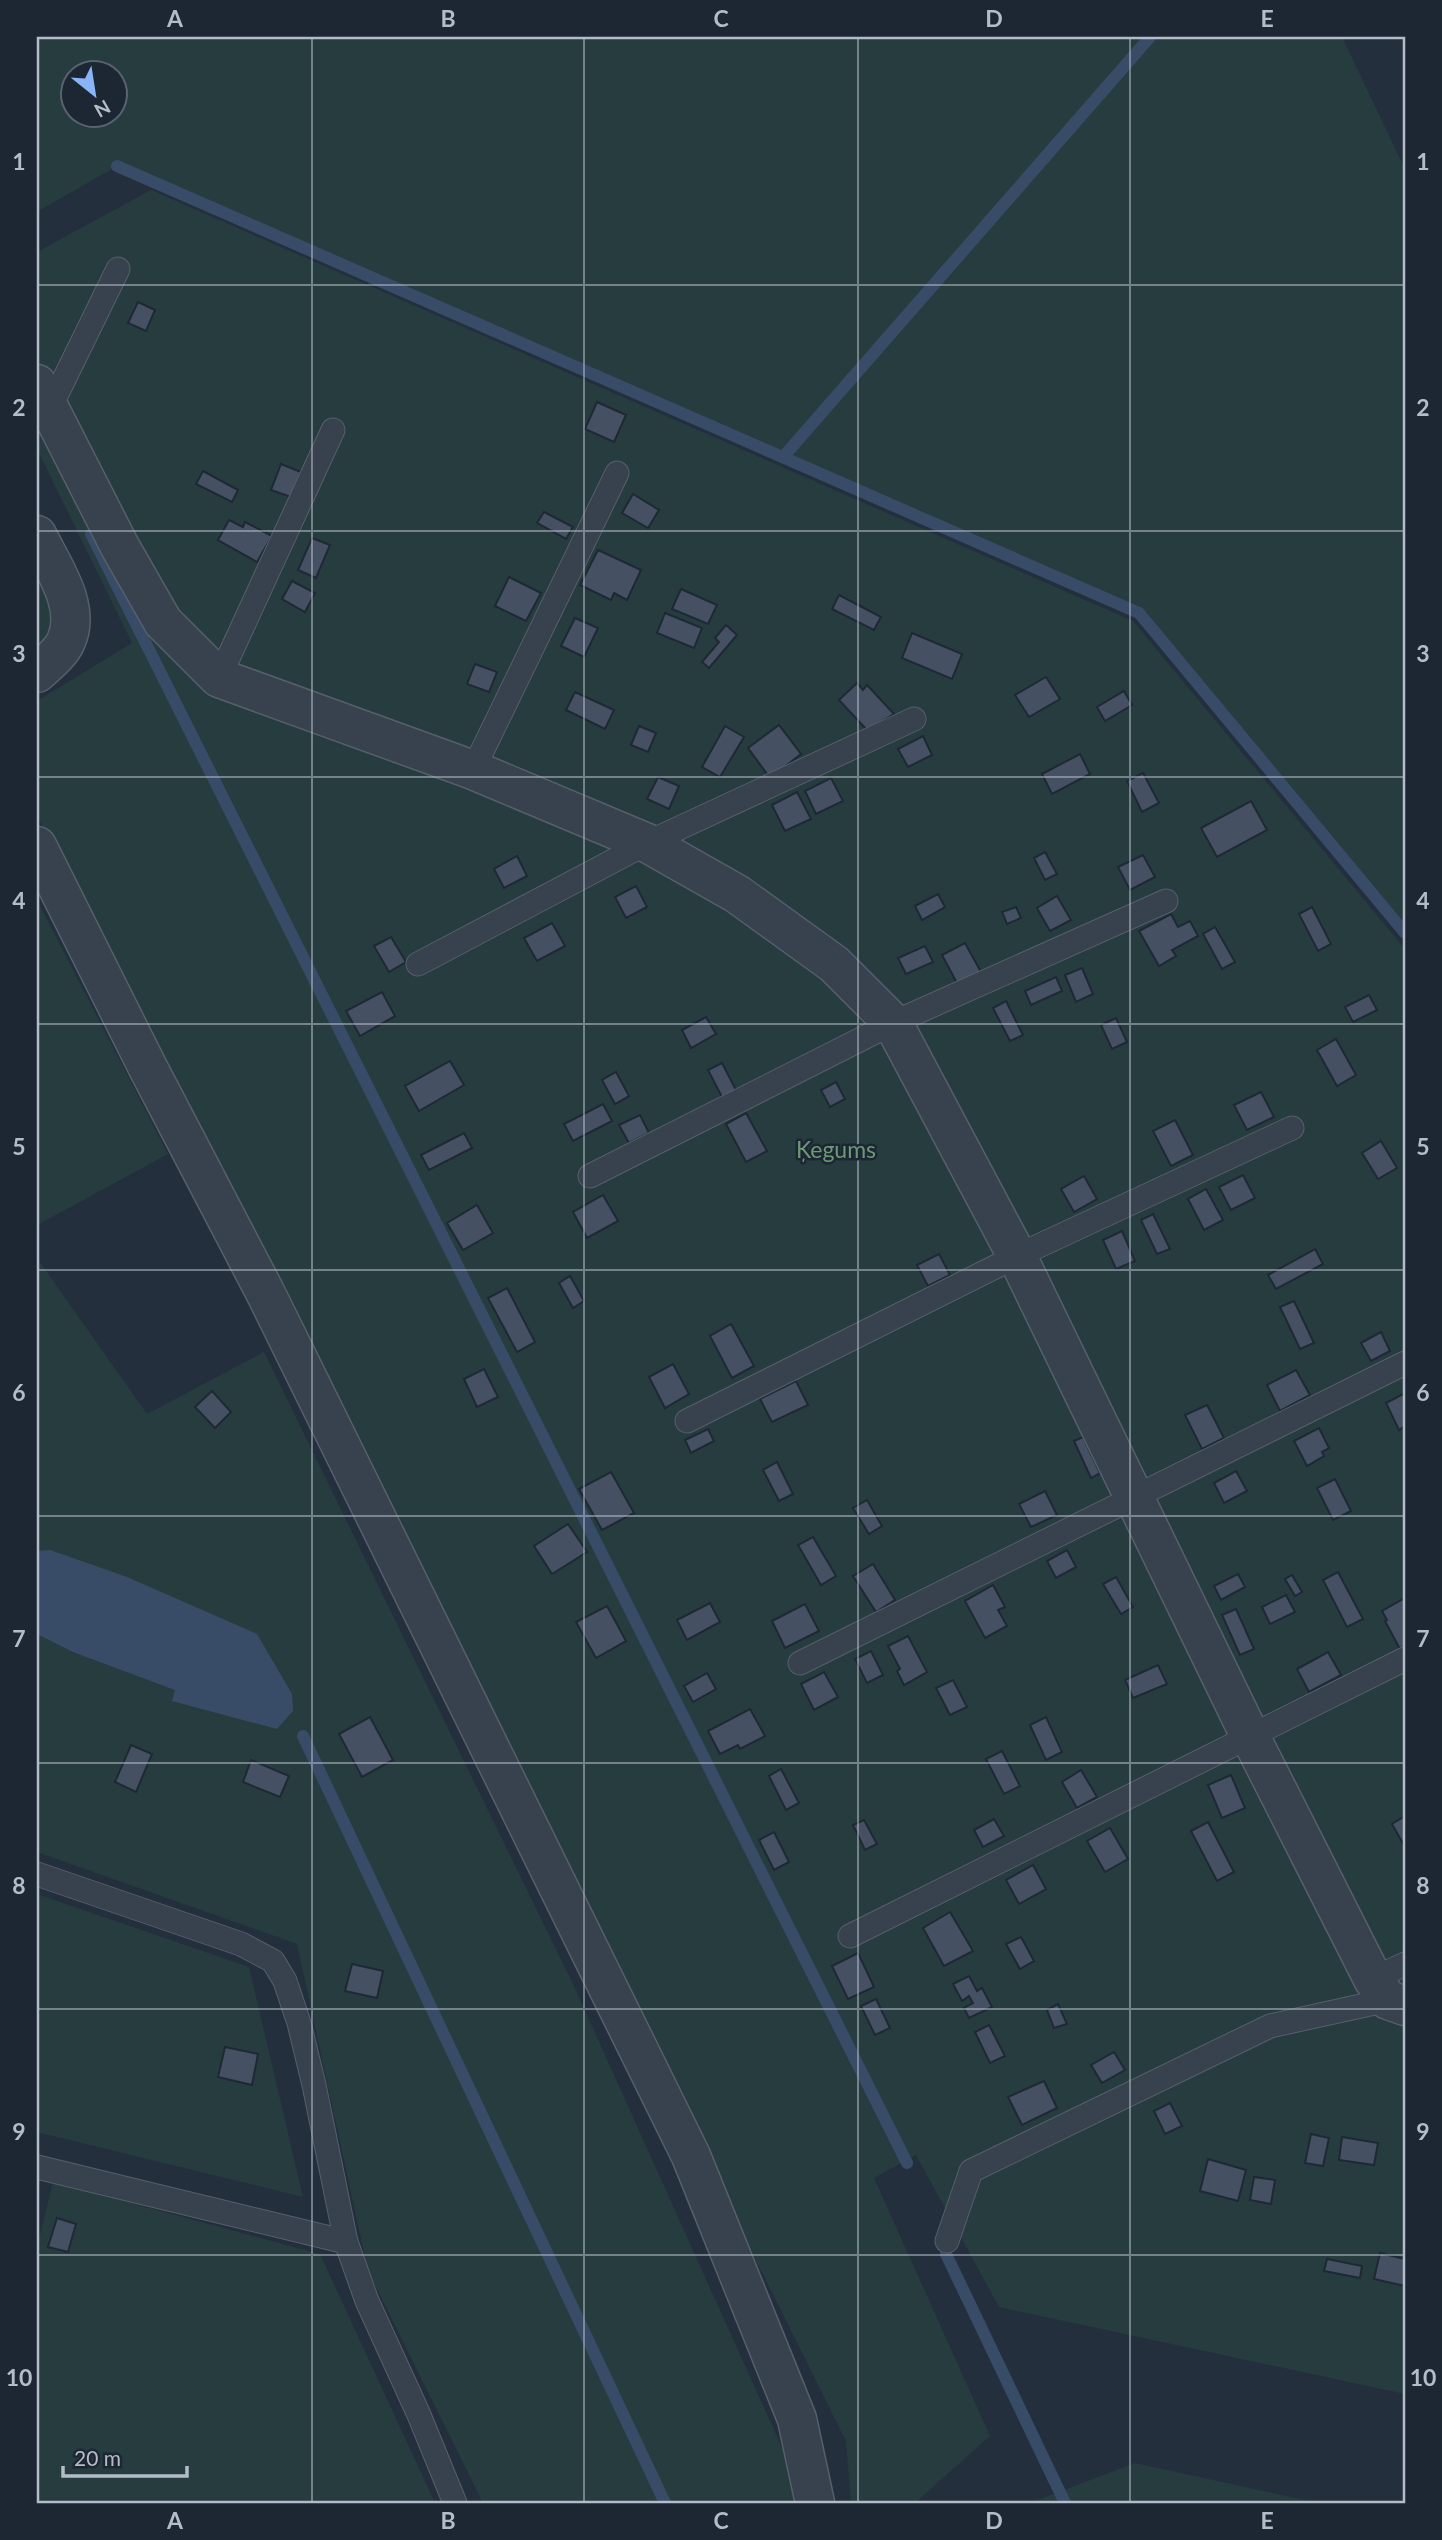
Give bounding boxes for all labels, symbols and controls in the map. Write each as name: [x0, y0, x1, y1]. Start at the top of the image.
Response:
text: A: [166, 4, 184, 32]
text: B: [440, 4, 456, 32]
text: C: [713, 4, 729, 32]
text: D: [985, 4, 1003, 32]
text: E: [1260, 4, 1274, 32]
north arrow: [60, 60, 130, 130]
text: N: [91, 96, 115, 123]
text: 1: [12, 147, 26, 175]
text: 1: [1416, 147, 1430, 175]
text: 2: [12, 393, 26, 421]
text: 2: [1416, 393, 1430, 421]
text: 3: [12, 639, 26, 667]
text: 3: [1416, 639, 1430, 667]
text: 4: [12, 886, 26, 914]
text: 4: [1416, 886, 1430, 914]
text: 5: [12, 1132, 26, 1160]
text: 5: [1416, 1132, 1430, 1160]
park label: Ķegums: [796, 1135, 876, 1163]
text: 6: [12, 1378, 26, 1406]
text: 6: [1416, 1378, 1430, 1406]
text: 7: [12, 1624, 26, 1652]
text: 7: [1416, 1624, 1430, 1652]
text: 8: [12, 1871, 26, 1899]
text: 8: [1416, 1871, 1430, 1899]
text: 9: [12, 2117, 26, 2145]
text: 9: [1416, 2117, 1430, 2145]
text: 10: [6, 2363, 32, 2391]
text: 10: [1410, 2363, 1436, 2391]
scale bar: [63, 2435, 187, 2479]
text: 20 m: [74, 2445, 121, 2470]
text: A: [166, 2506, 184, 2534]
text: B: [440, 2506, 456, 2534]
text: C: [713, 2506, 729, 2534]
text: D: [985, 2506, 1003, 2534]
text: E: [1260, 2506, 1274, 2534]

